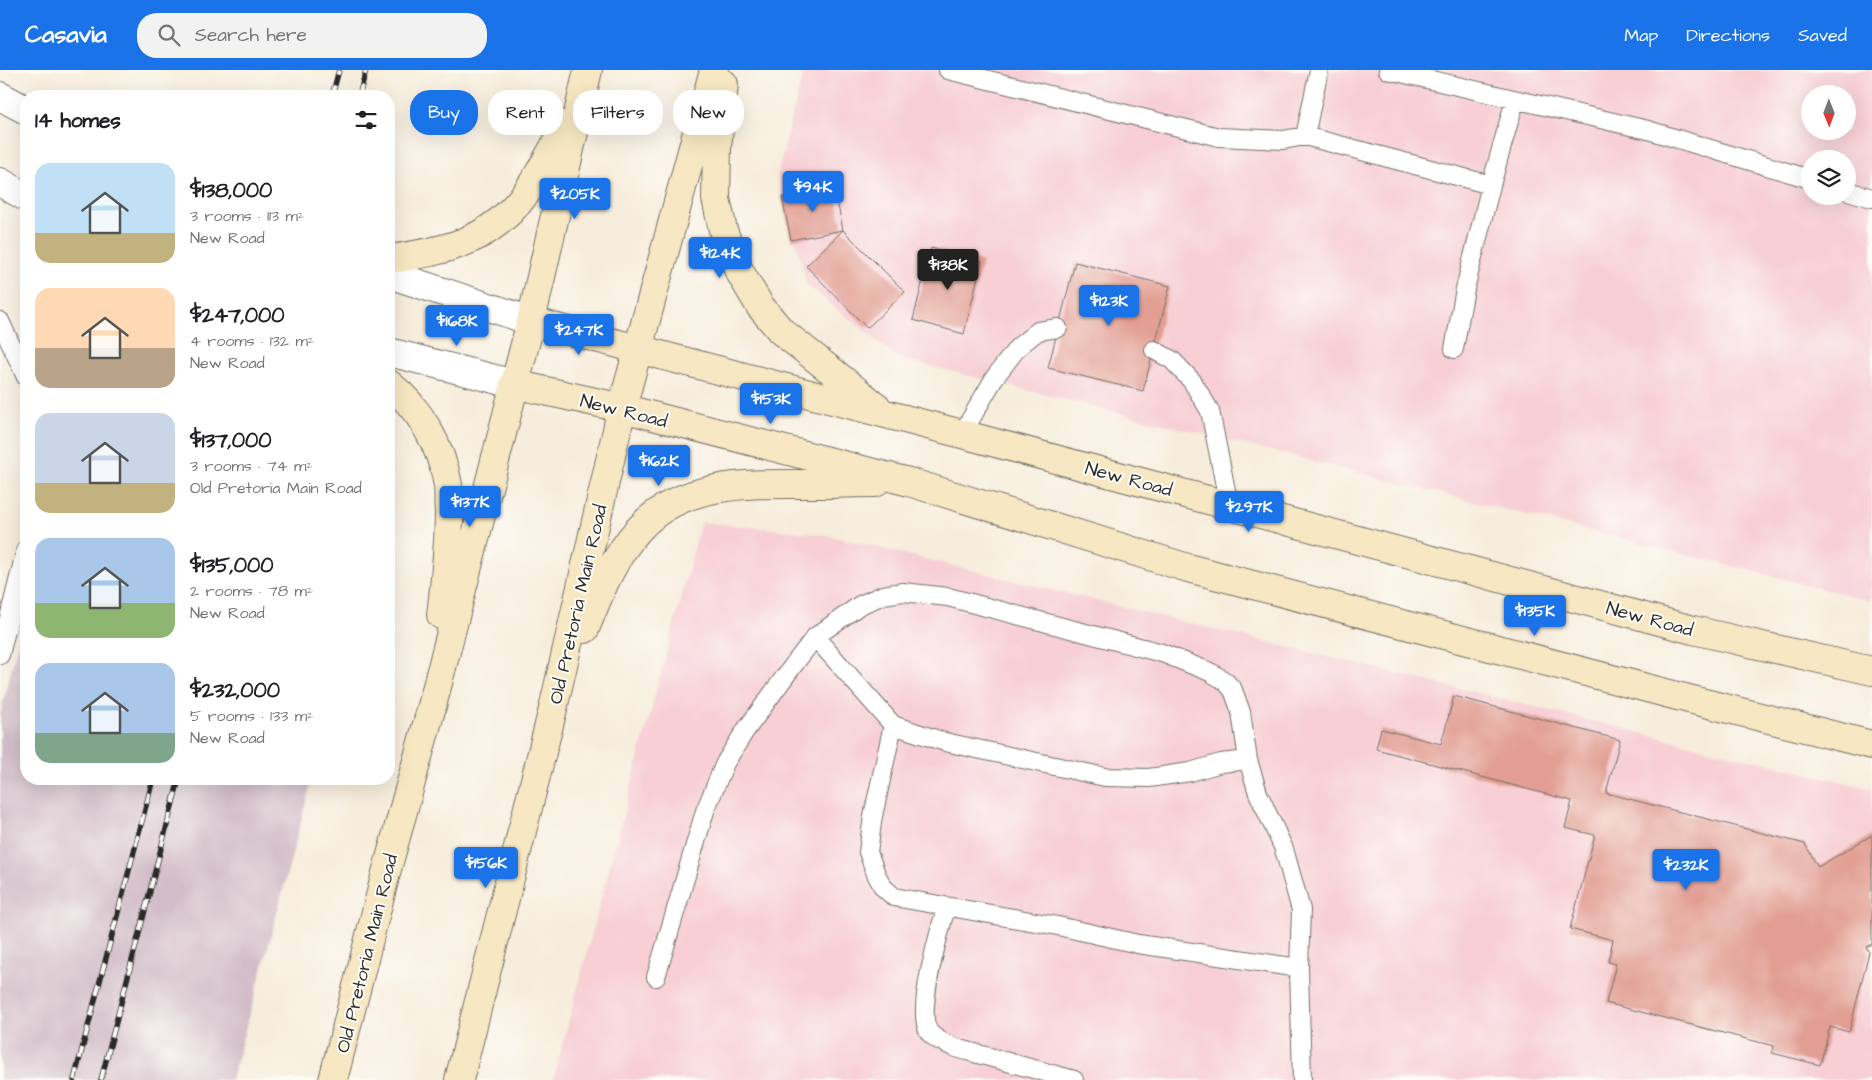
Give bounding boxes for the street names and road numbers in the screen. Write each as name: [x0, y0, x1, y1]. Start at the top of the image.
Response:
street label: New Road: [577, 388, 670, 435]
street label: New Road: [1082, 455, 1175, 504]
street label: Old Pretoria Main Road: [542, 502, 615, 707]
street label: New Road: [1603, 595, 1696, 644]
street label: Old Pretoria Main Road: [330, 851, 405, 1056]

